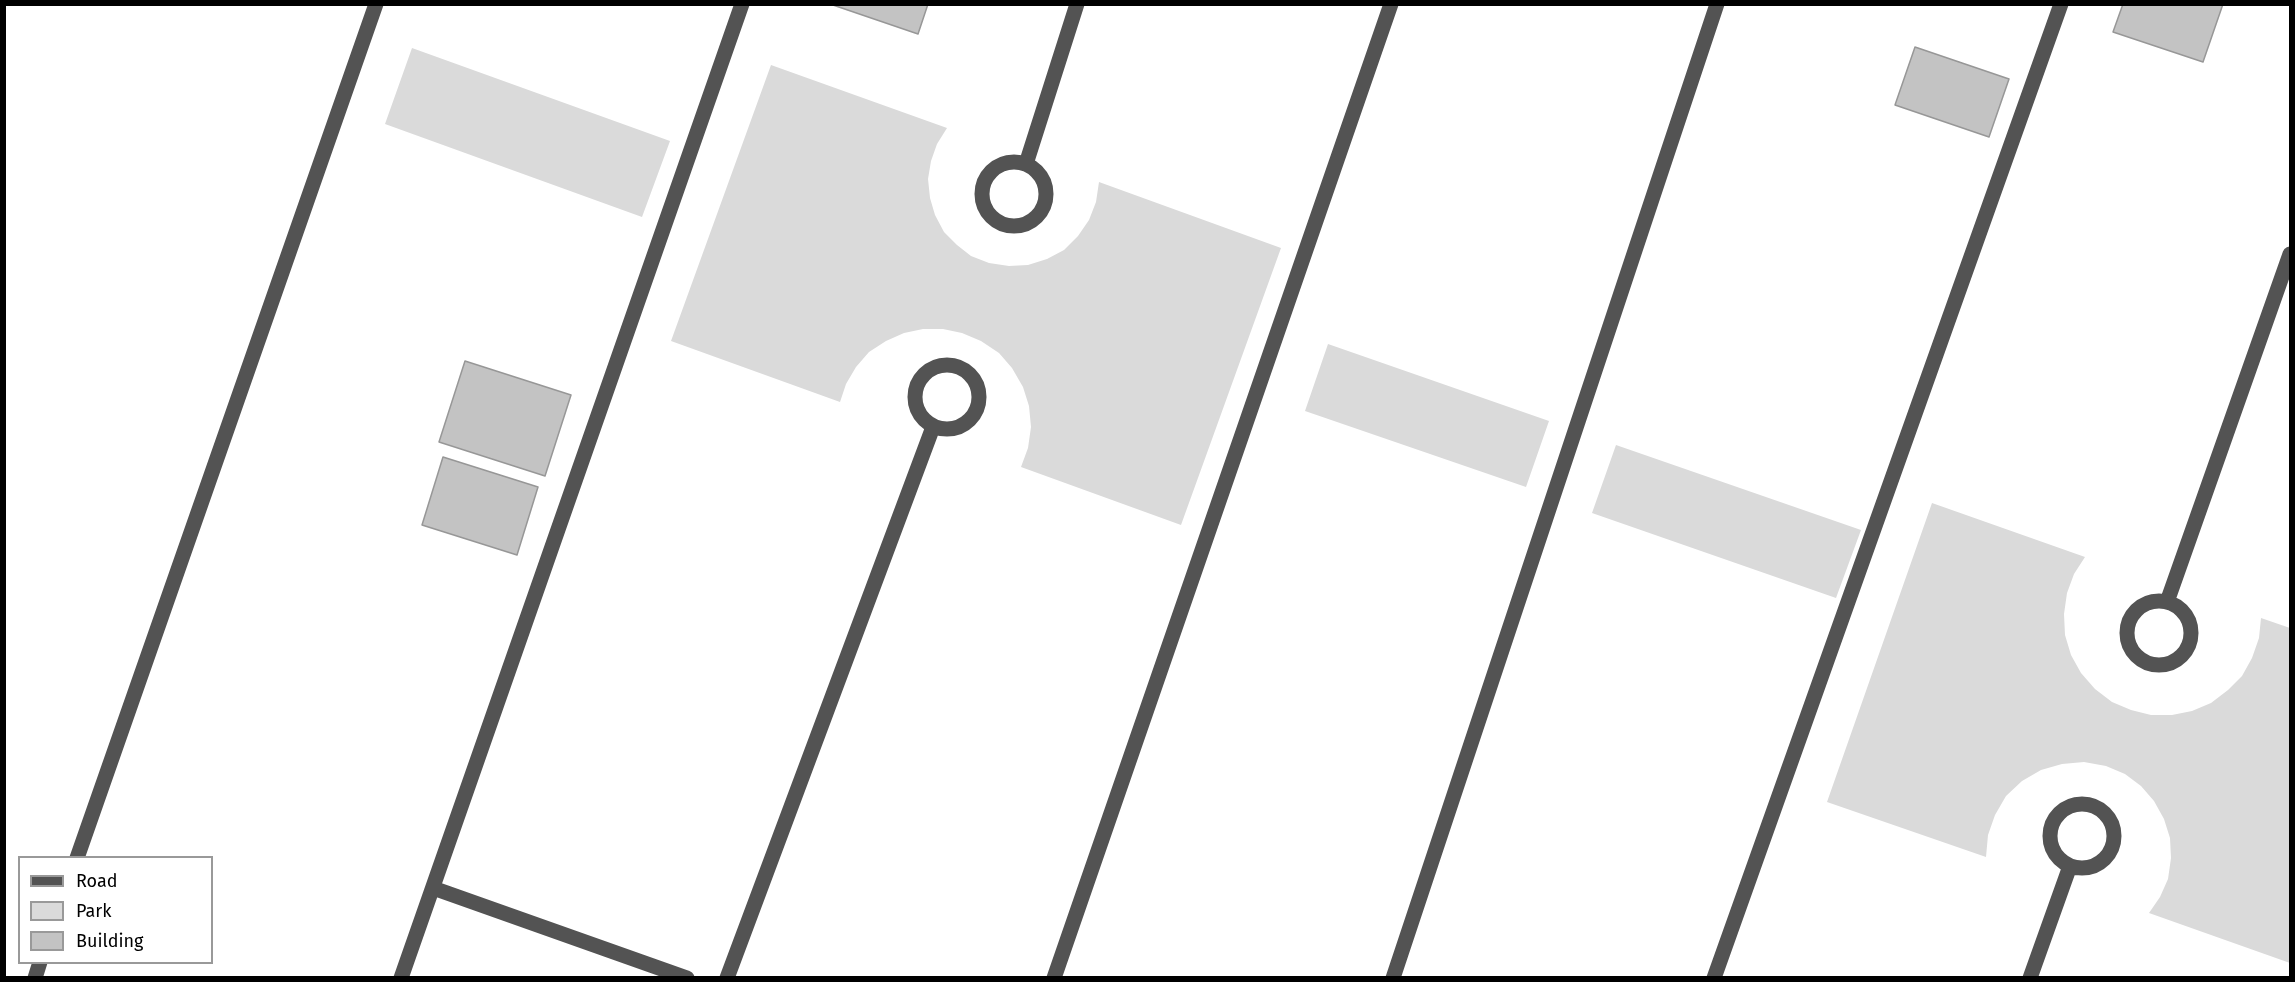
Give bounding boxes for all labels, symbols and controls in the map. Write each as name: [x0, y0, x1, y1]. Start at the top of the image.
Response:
legend: [18, 856, 213, 964]
text: Road: [76, 870, 118, 892]
text: Park: [76, 900, 111, 922]
text: Building: [76, 930, 143, 952]

